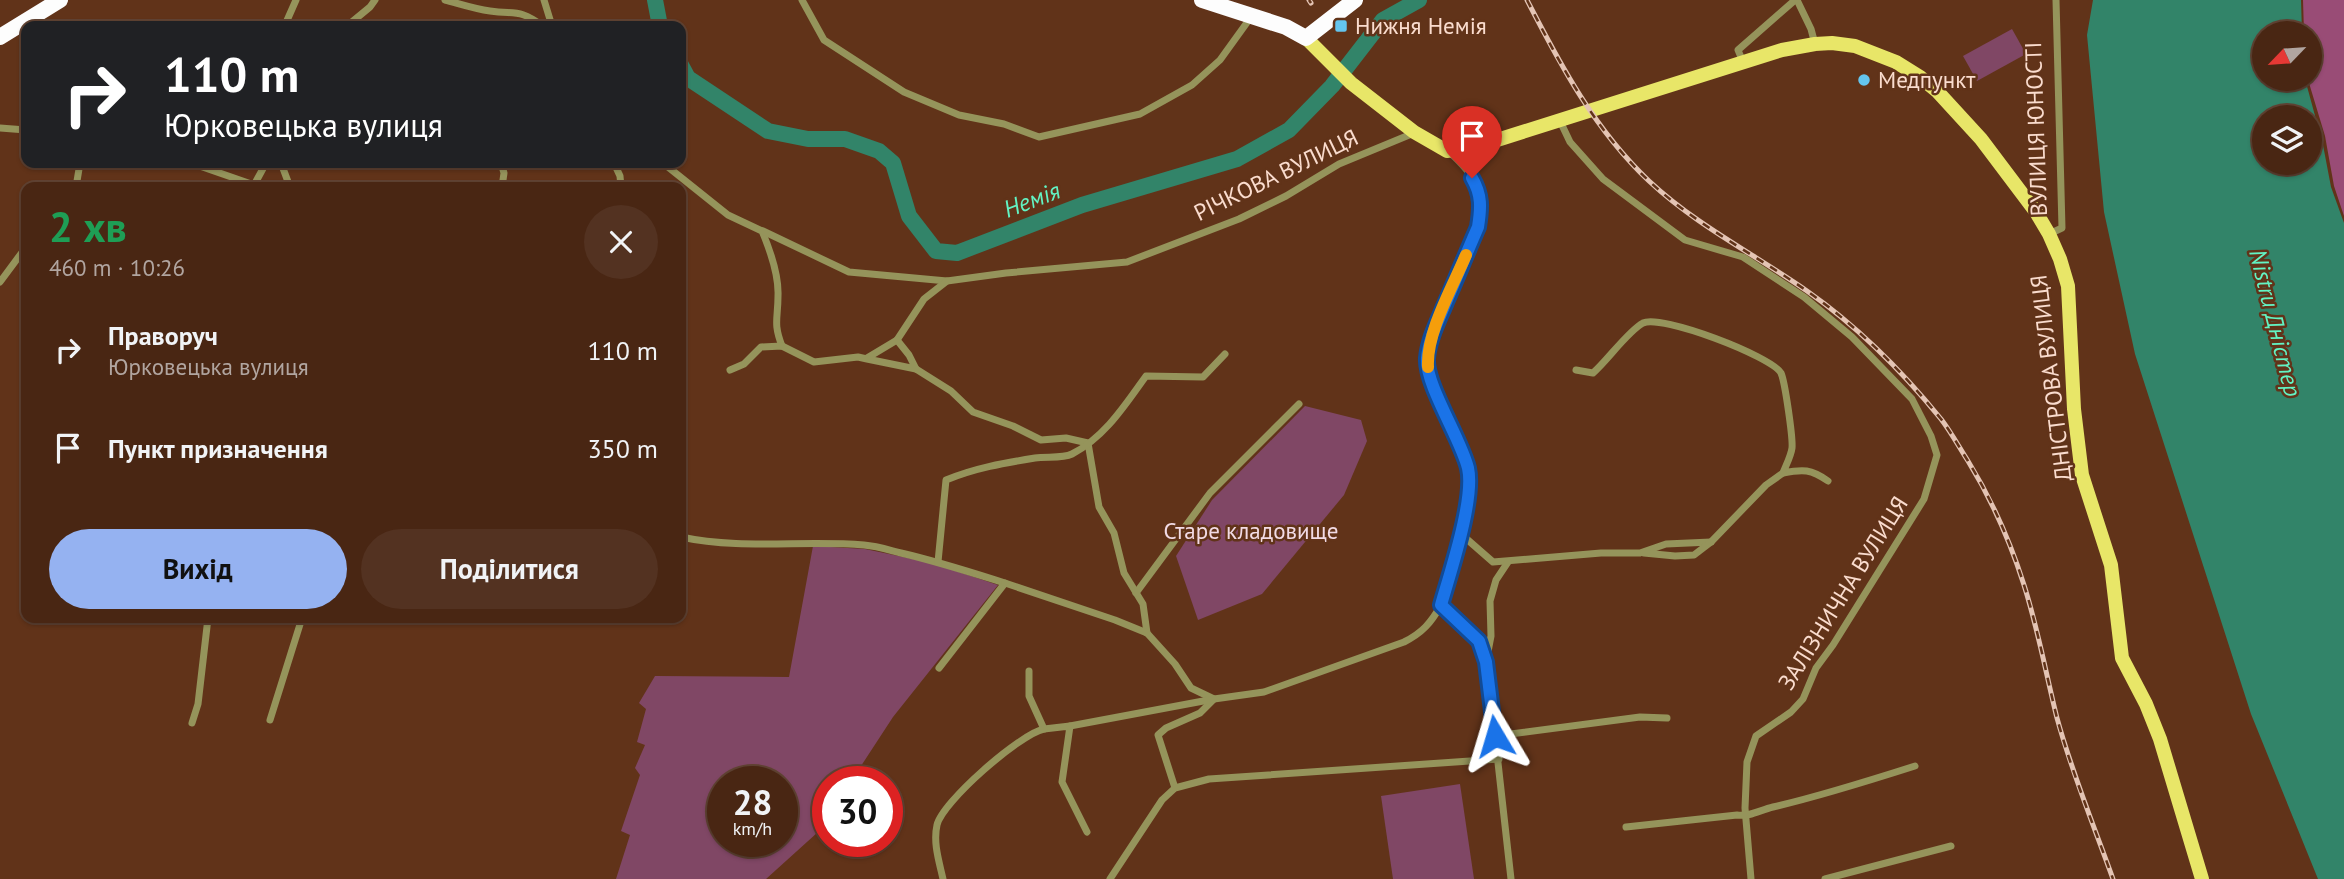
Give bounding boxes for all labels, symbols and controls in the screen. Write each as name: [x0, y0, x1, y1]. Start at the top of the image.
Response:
place label: Нижня Немія: [1355, 11, 1487, 40]
marker: Нижня Немія: [1333, 18, 1349, 34]
north arrow: [2252, 21, 2322, 91]
map controls: [2252, 21, 2322, 175]
street label: ВУЛИЦЯ ЮНОСТІ: [2018, 41, 2053, 217]
text: 110 m: [164, 42, 299, 106]
icon: right: [49, 49, 140, 140]
place label: Медпункт: [1878, 65, 1976, 94]
marker: Медпункт: [1856, 72, 1872, 88]
text: Юрковецька вулиця: [164, 104, 443, 146]
button: layers: [2252, 105, 2322, 175]
pin: [1442, 106, 1502, 178]
icon: arrive: [1453, 117, 1491, 155]
street label: РІЧКОВА ВУЛИЦЯ: [1189, 122, 1363, 227]
water label: Немія: [999, 175, 1065, 225]
text: 2 хв: [49, 199, 127, 254]
button: close: [584, 205, 658, 279]
water label: Nistru Дністер: [2242, 246, 2309, 400]
text: 460 m · 10:26: [49, 253, 185, 282]
street label: ДНІСТРОВА ВУЛИЦЯ: [2023, 273, 2078, 483]
text: Праворуч: [108, 319, 218, 352]
icon: right: [49, 331, 87, 369]
text: 110 m: [587, 334, 658, 367]
text: Юрковецька вулиця: [108, 352, 309, 381]
icon: arrive: [49, 429, 87, 467]
text: Пункт призначення: [108, 432, 328, 465]
text: 350 m: [587, 432, 658, 465]
street label: ЗАЛІЗНИЧНА ВУЛИЦЯ: [1771, 491, 1914, 695]
park label: Старе кладовище: [1163, 516, 1339, 545]
button: Вихід: [49, 529, 347, 609]
button: Поділитися: [361, 529, 658, 609]
position arrow: [1458, 699, 1532, 773]
speed limit sign: 30: [812, 766, 903, 857]
text: 28: [733, 779, 772, 825]
text: km/h: [733, 817, 772, 840]

